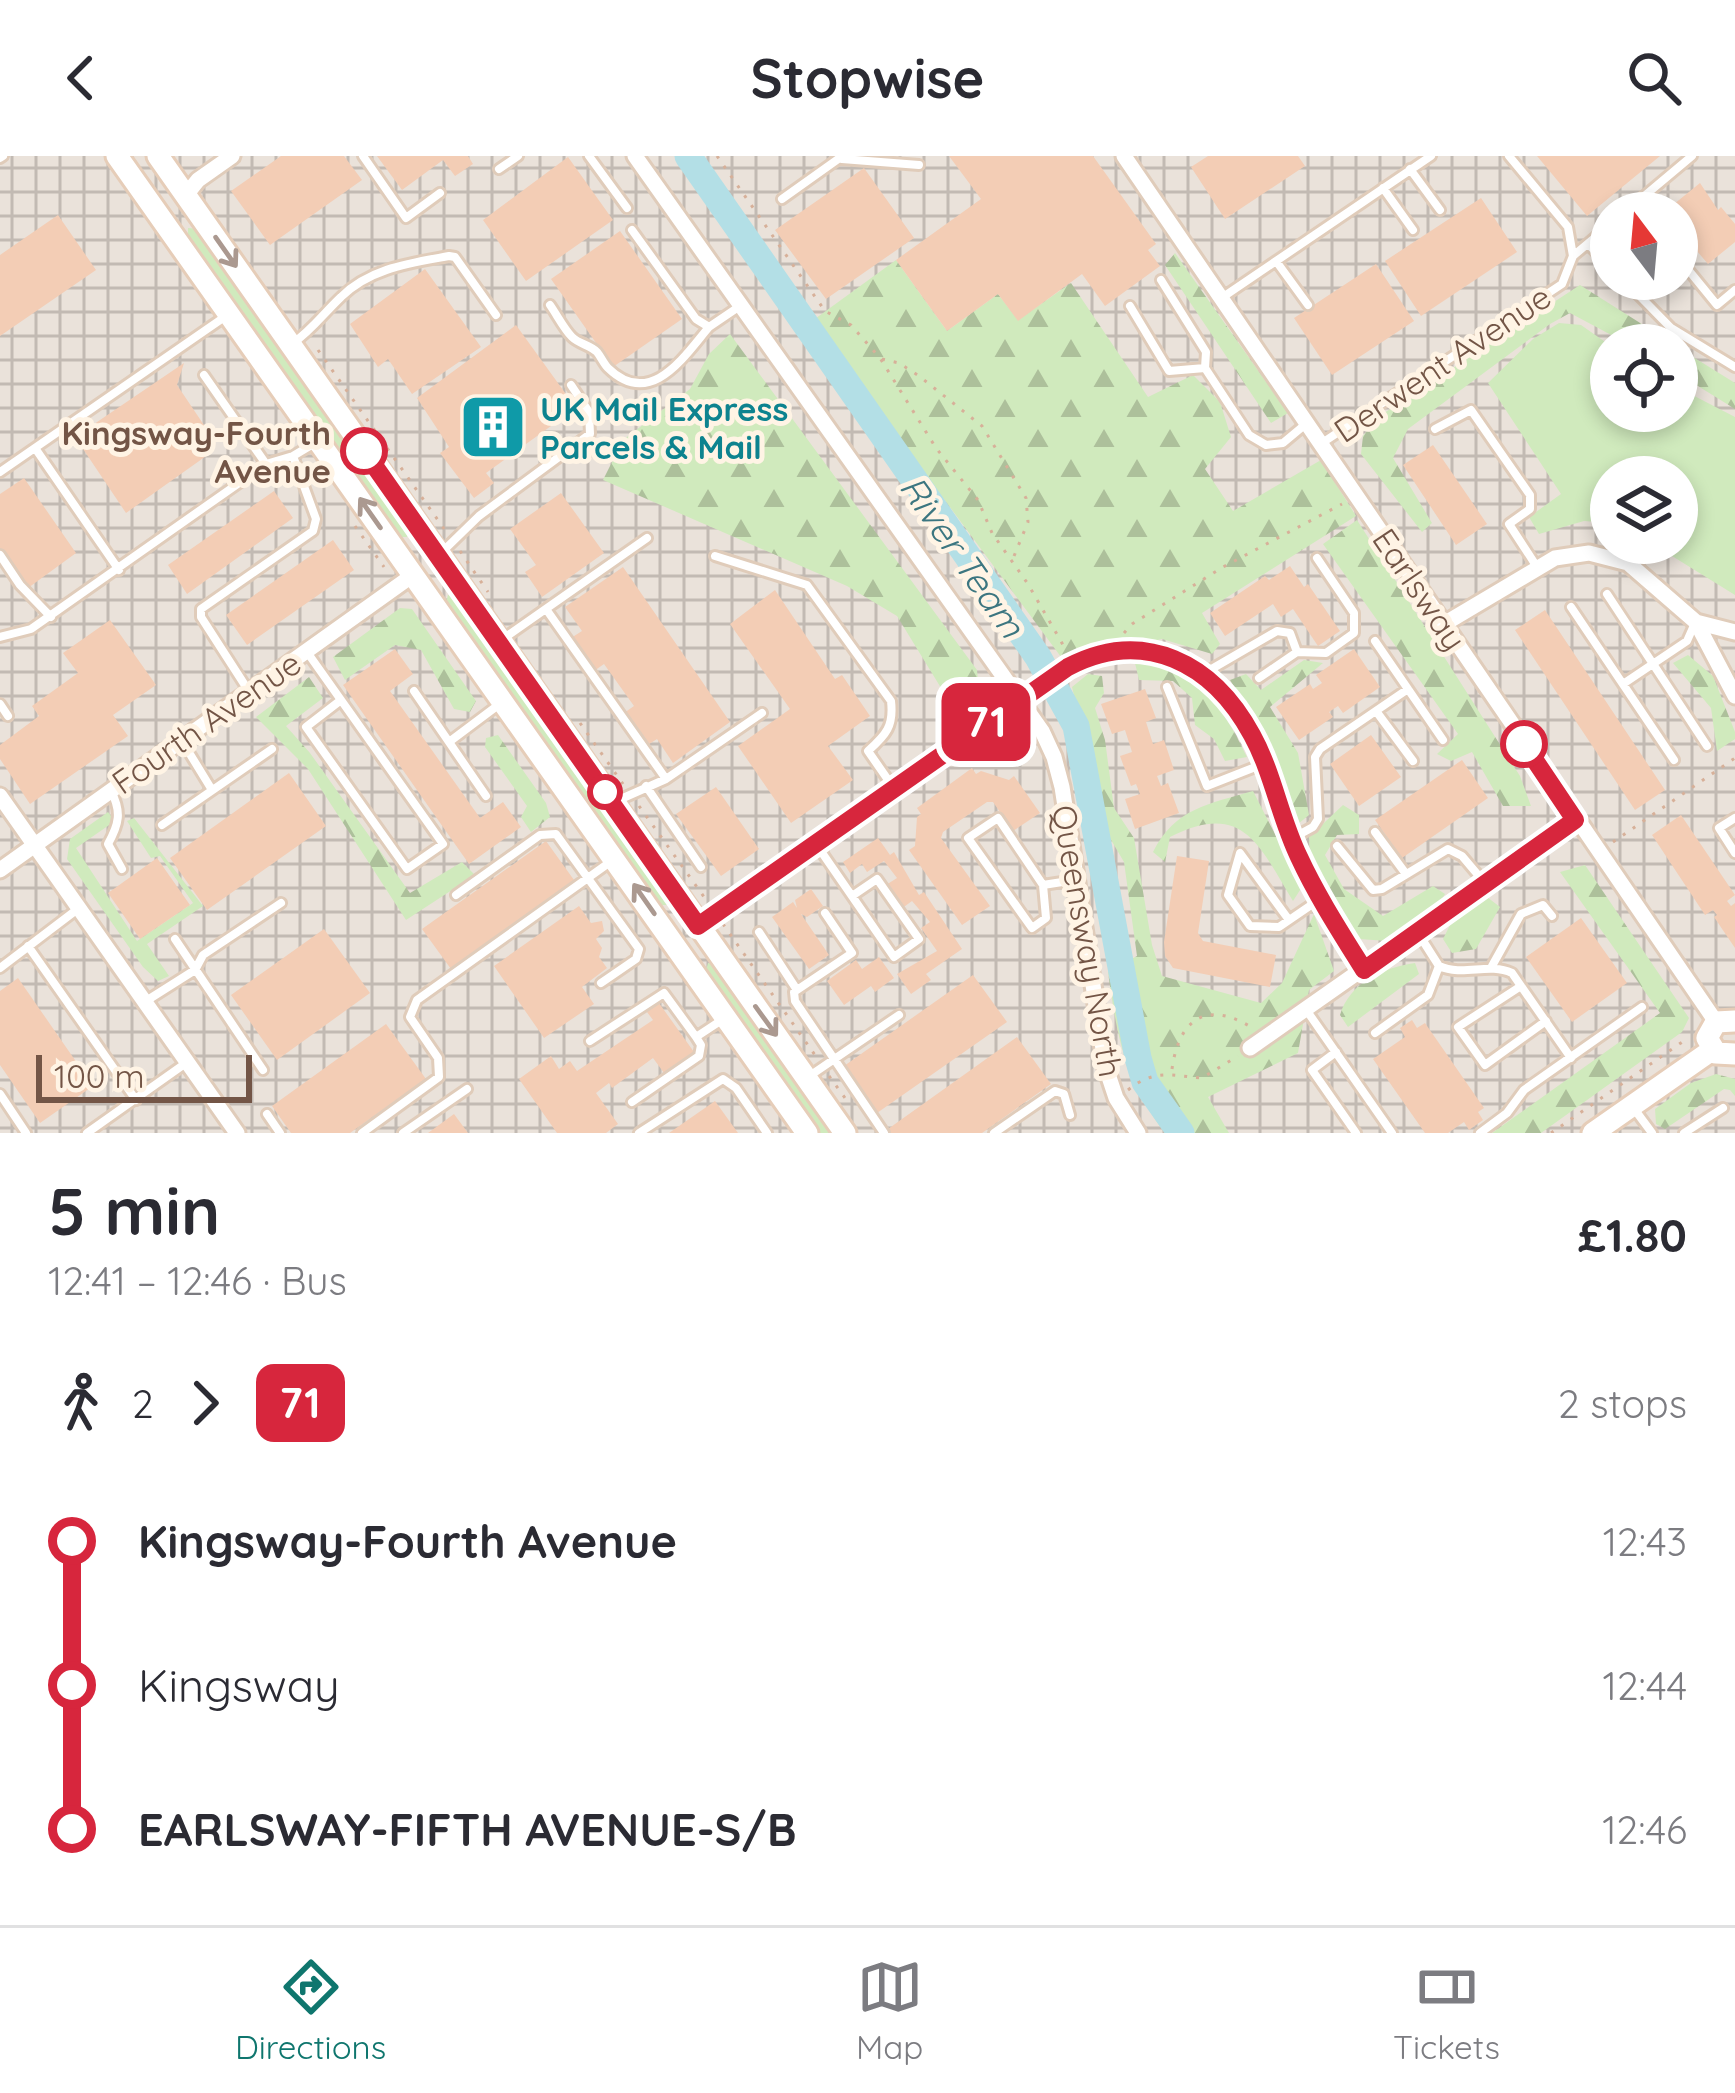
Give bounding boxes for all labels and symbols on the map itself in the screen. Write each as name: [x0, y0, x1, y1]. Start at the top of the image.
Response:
north arrow: [1590, 192, 1698, 300]
one-way arrow: [213, 234, 238, 268]
street label: Derwent Avenue: [1326, 275, 1558, 451]
place label: UK Mail Express Parcels & Mail: [540, 388, 788, 467]
building icon: UK Mail Express Parcels & Mail: [458, 392, 528, 462]
place label: Kingsway-Fourth Avenue: [61, 412, 331, 491]
marker: Kingsway-Fourth Avenue: [342, 429, 386, 473]
water label: River Team: [891, 466, 1036, 647]
one-way arrow: [358, 496, 383, 530]
street label: Earlsway: [1364, 520, 1476, 658]
street label: Fourth Avenue: [104, 642, 308, 802]
line badge: 71: [932, 683, 1040, 761]
unlabelled marker: [1502, 722, 1546, 766]
unlabelled marker: [589, 776, 621, 808]
street label: Queensway North: [1044, 802, 1132, 1080]
one-way arrow: [632, 883, 657, 917]
one-way arrow: [753, 1004, 778, 1037]
scale bar: [36, 1049, 252, 1102]

